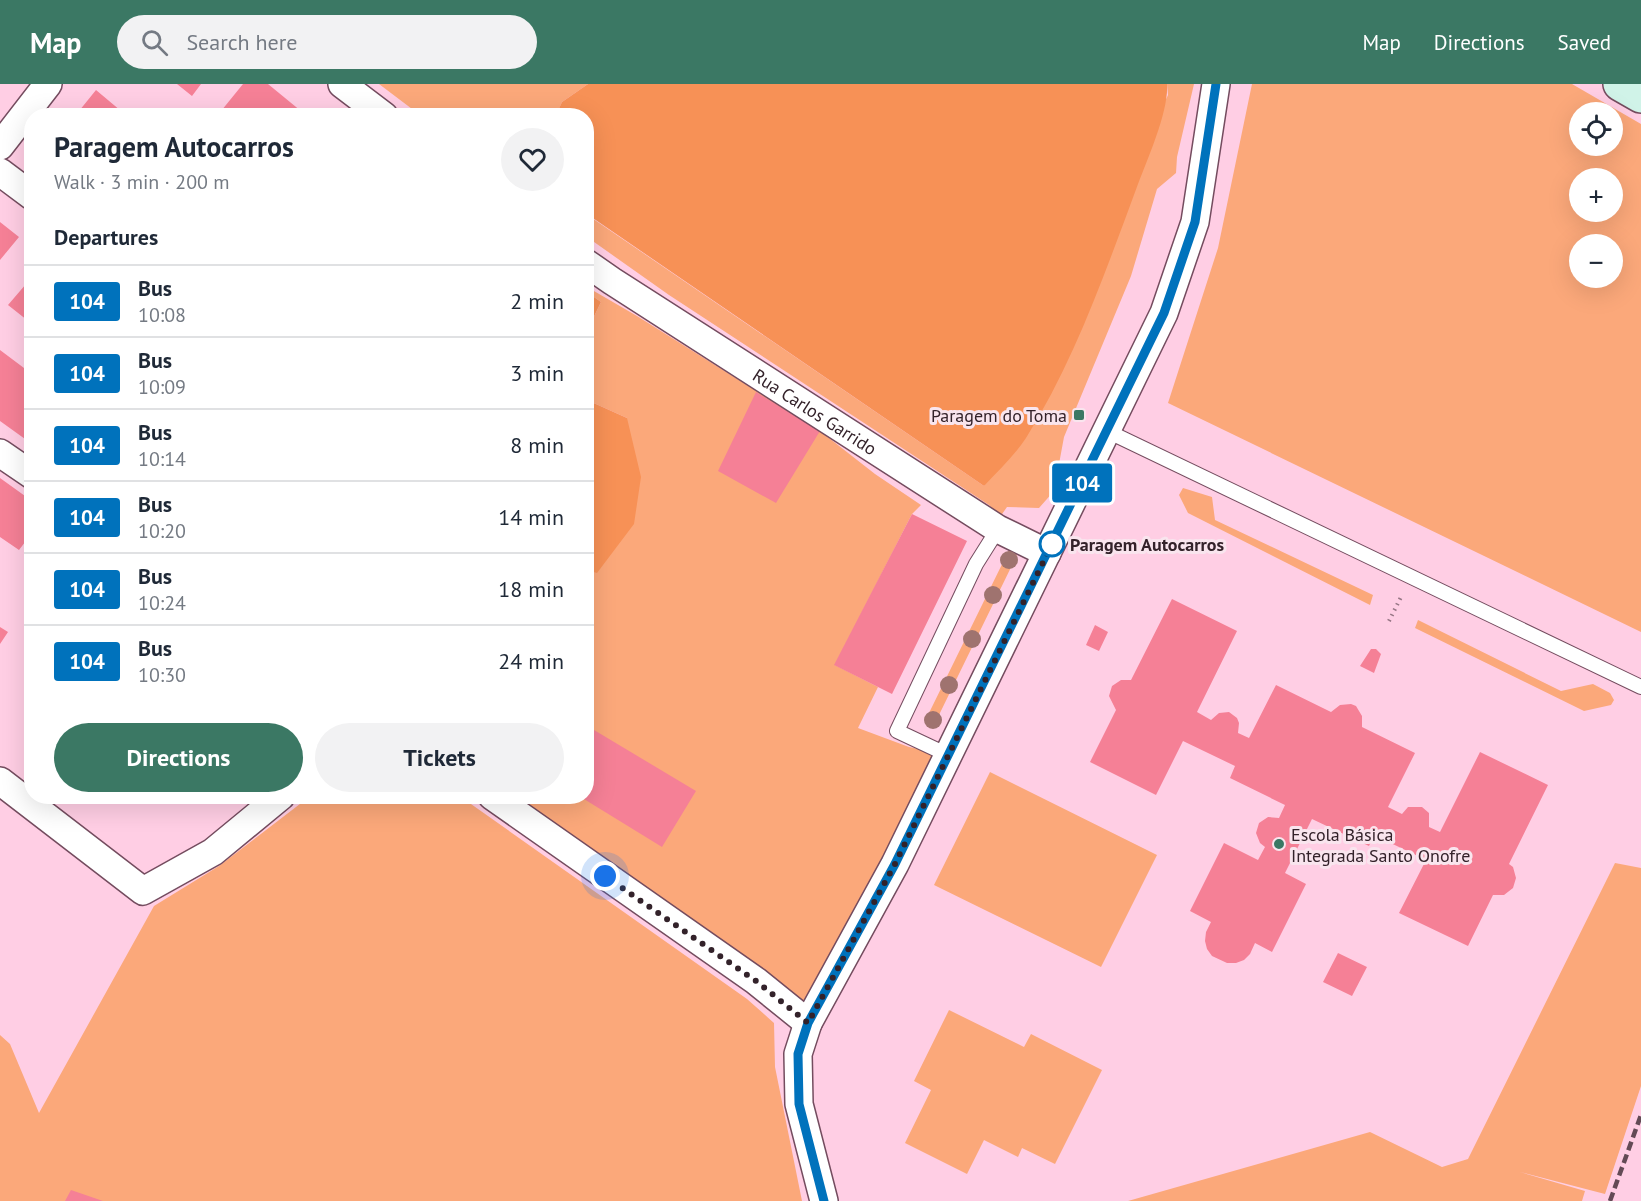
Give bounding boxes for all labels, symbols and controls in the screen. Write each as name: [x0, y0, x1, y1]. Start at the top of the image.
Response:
search box: [117, 15, 537, 69]
text: Map: [30, 24, 81, 61]
icon: search: [138, 26, 171, 59]
text: Search here: [186, 28, 297, 56]
text: Map: [1362, 29, 1401, 56]
text: Directions: [1434, 29, 1525, 56]
text: Saved: [1558, 29, 1611, 56]
map controls: [1569, 102, 1623, 288]
button: locate: [1569, 102, 1623, 156]
text: Paragem Autocarros: [54, 128, 294, 165]
button: heart: [501, 128, 564, 191]
button: +: [1569, 168, 1623, 222]
text: Walk · 3 min · 200 m: [54, 169, 230, 195]
text: Departures: [54, 223, 158, 251]
button: −: [1569, 234, 1623, 288]
text: Bus: [138, 274, 172, 302]
text: 2 min: [510, 287, 564, 315]
text: 104: [69, 288, 105, 315]
text: 10:08: [138, 302, 186, 328]
text: Bus: [138, 346, 172, 374]
text: 3 min: [510, 359, 564, 387]
text: 104: [69, 360, 105, 387]
street label: Rua Carlos Garrido: [749, 363, 881, 460]
text: 10:09: [138, 374, 186, 400]
place label: Paragem do Toma: [931, 404, 1067, 427]
marker: Paragem do Toma: [1072, 408, 1086, 422]
text: Bus: [138, 418, 172, 446]
text: 8 min: [510, 431, 564, 459]
text: 104: [69, 432, 105, 459]
text: 10:14: [138, 446, 186, 472]
line badge: 104: [1048, 464, 1116, 502]
text: 104: [1064, 470, 1100, 497]
text: Bus: [138, 490, 172, 518]
text: 14 min: [498, 503, 564, 531]
text: 104: [69, 504, 105, 531]
text: 10:20: [138, 518, 186, 544]
marker: Paragem Autocarros: [1039, 531, 1065, 557]
place label: Paragem Autocarros: [1070, 533, 1225, 556]
text: Bus: [138, 562, 172, 590]
text: 18 min: [498, 575, 564, 603]
text: 104: [69, 576, 105, 603]
text: 10:24: [138, 590, 186, 616]
text: Bus: [138, 634, 172, 662]
text: 24 min: [498, 647, 564, 675]
text: 104: [69, 648, 105, 675]
text: 10:30: [138, 662, 186, 688]
button: Directions: [54, 723, 303, 792]
button: Tickets: [315, 723, 564, 792]
place label: Escola Básica Integrada Santo Onofre: [1291, 823, 1470, 867]
marker: Escola Básica Integrada Santo Onofre: [1272, 837, 1286, 851]
your location: [590, 861, 620, 891]

